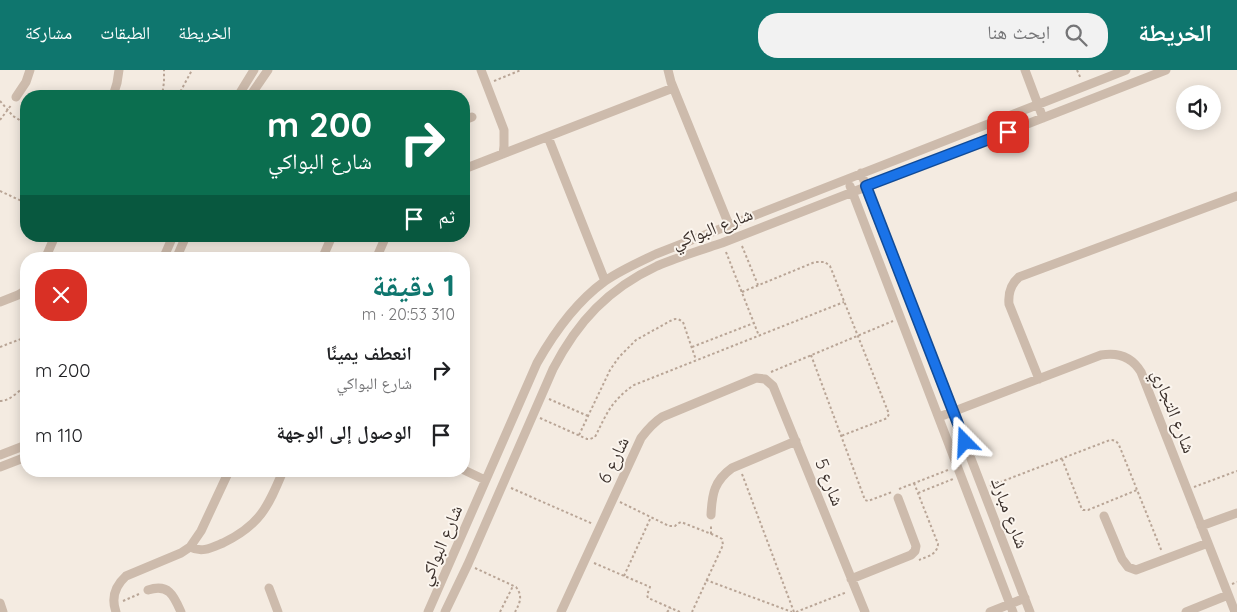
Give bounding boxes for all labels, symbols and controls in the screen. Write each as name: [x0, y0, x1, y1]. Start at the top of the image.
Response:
search box: [758, 13, 1108, 58]
text: الخريطة: [1138, 17, 1212, 47]
text: ابحث هنا: [987, 20, 1050, 44]
text: مشاركة: [25, 21, 72, 44]
text: الطبقات: [100, 21, 150, 44]
text: الخريطة: [178, 21, 231, 44]
icon: search: [1062, 21, 1090, 49]
map controls: [1176, 85, 1221, 130]
button: sound: [1176, 85, 1221, 130]
text: 200 m: [267, 102, 372, 146]
icon: right: [390, 110, 455, 175]
pin: [987, 111, 1029, 153]
icon: arrive: [994, 118, 1022, 146]
text: شارع البواكي: [268, 147, 372, 175]
street label: شارع البواكي: [668, 202, 757, 257]
text: ثم: [438, 204, 455, 228]
icon: arrive: [400, 205, 428, 233]
text: 1 دقيقة: [372, 266, 455, 304]
button: close: [35, 269, 87, 321]
text: 310 m · 20:53: [362, 304, 455, 324]
text: انعطف يمينًا: [326, 341, 412, 365]
icon: right: [427, 356, 455, 384]
text: 200 m: [35, 358, 91, 382]
street label: شارع التجاري: [1143, 366, 1201, 458]
text: شارع البواكي: [336, 373, 412, 393]
position arrow: [938, 415, 990, 467]
text: الوصول إلى الوجهة: [276, 420, 412, 444]
icon: arrive: [427, 421, 455, 449]
text: 110 m: [35, 423, 83, 447]
street label: شارع 6: [592, 433, 634, 487]
street label: شارع 5: [810, 455, 850, 509]
street label: شارع مبارك: [986, 474, 1034, 552]
street label: شارع البواكي: [413, 501, 470, 590]

